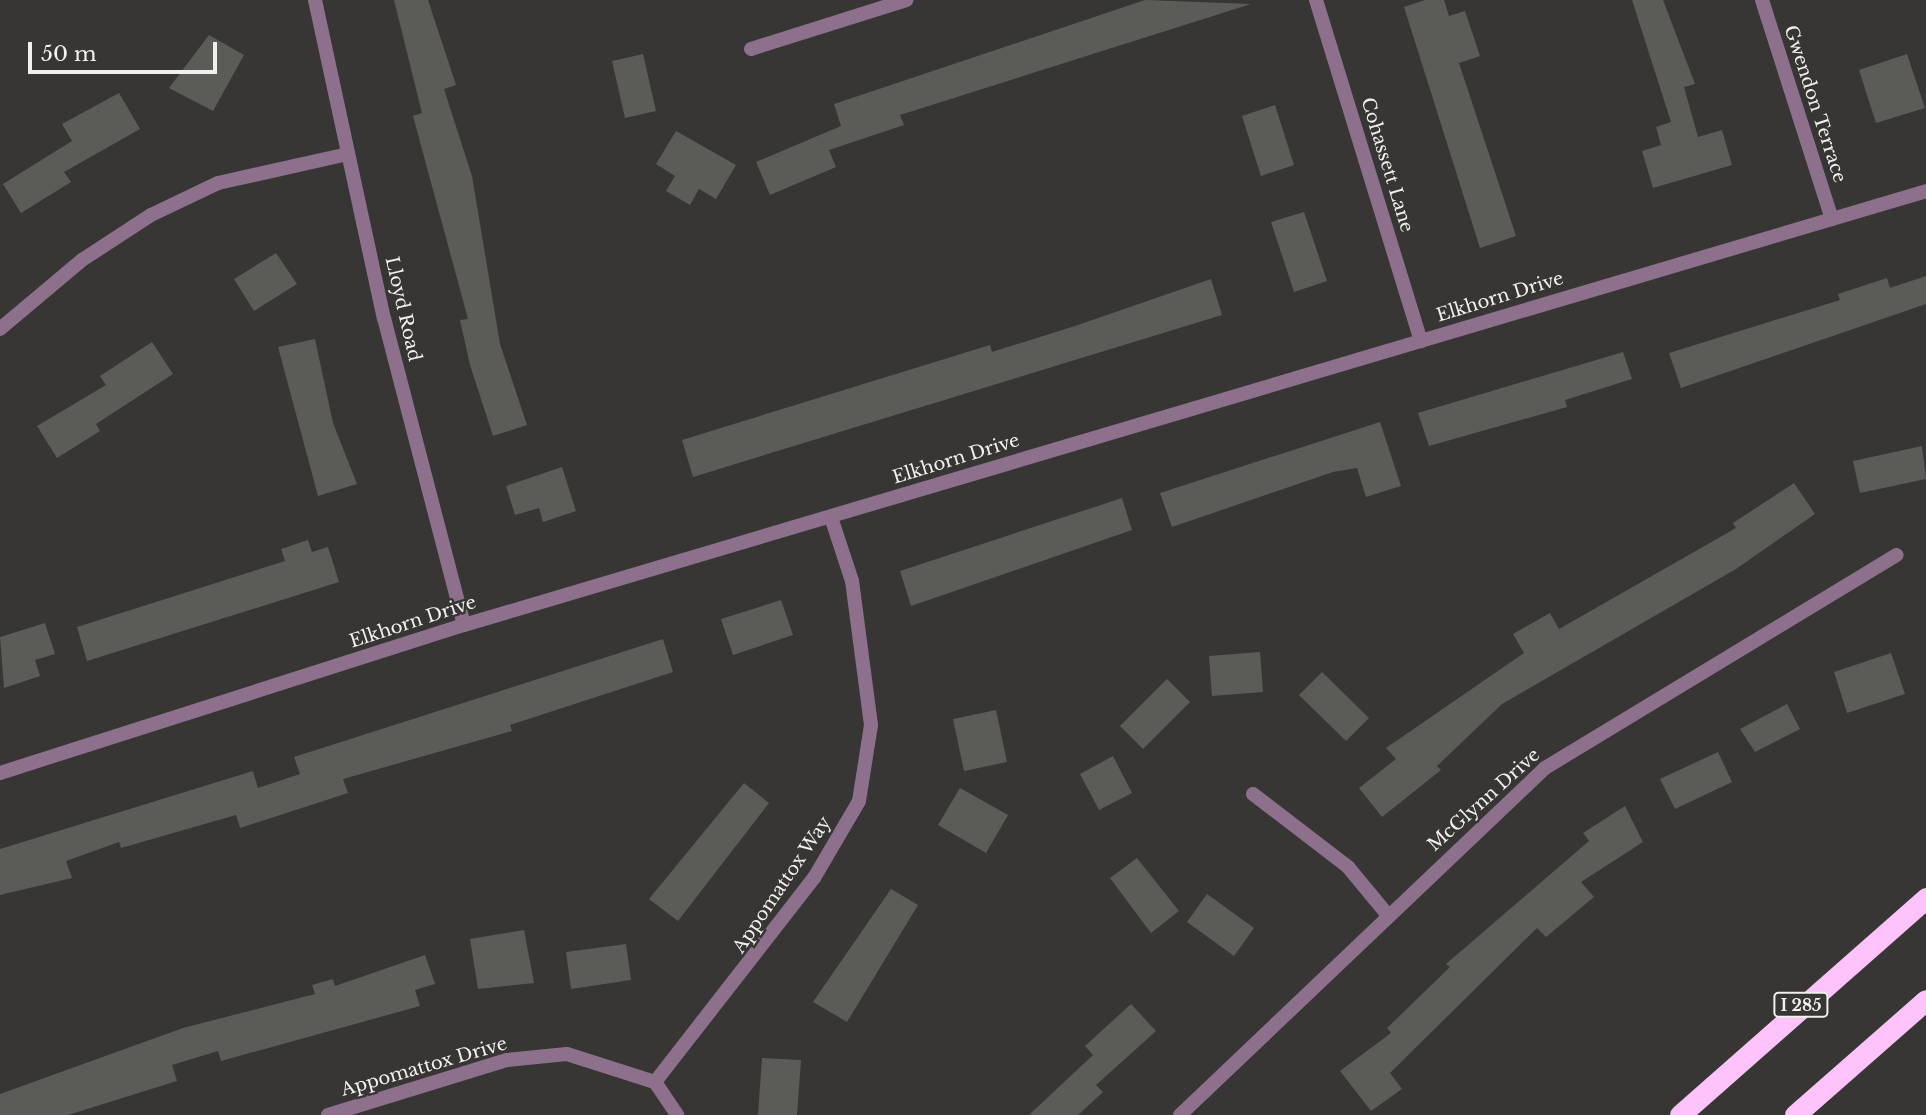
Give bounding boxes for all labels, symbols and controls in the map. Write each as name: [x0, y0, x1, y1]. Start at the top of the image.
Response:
street label: Gwendon Terrace: [1779, 22, 1851, 186]
scale bar: [32, 28, 220, 72]
text: 50 m: [41, 41, 96, 67]
street label: Cohassett Lane: [1356, 95, 1418, 235]
street label: Lloyd Road: [380, 255, 426, 363]
street label: Elkhorn Drive: [1434, 267, 1566, 327]
street label: Elkhorn Drive: [890, 429, 1022, 489]
street label: Elkhorn Drive: [347, 591, 479, 653]
street label: McGlynn Drive: [1424, 744, 1544, 856]
street label: Appomattox Way: [728, 812, 836, 958]
road number: I 285: [1773, 993, 1829, 1018]
street label: Appomattox Drive: [338, 1033, 510, 1101]

